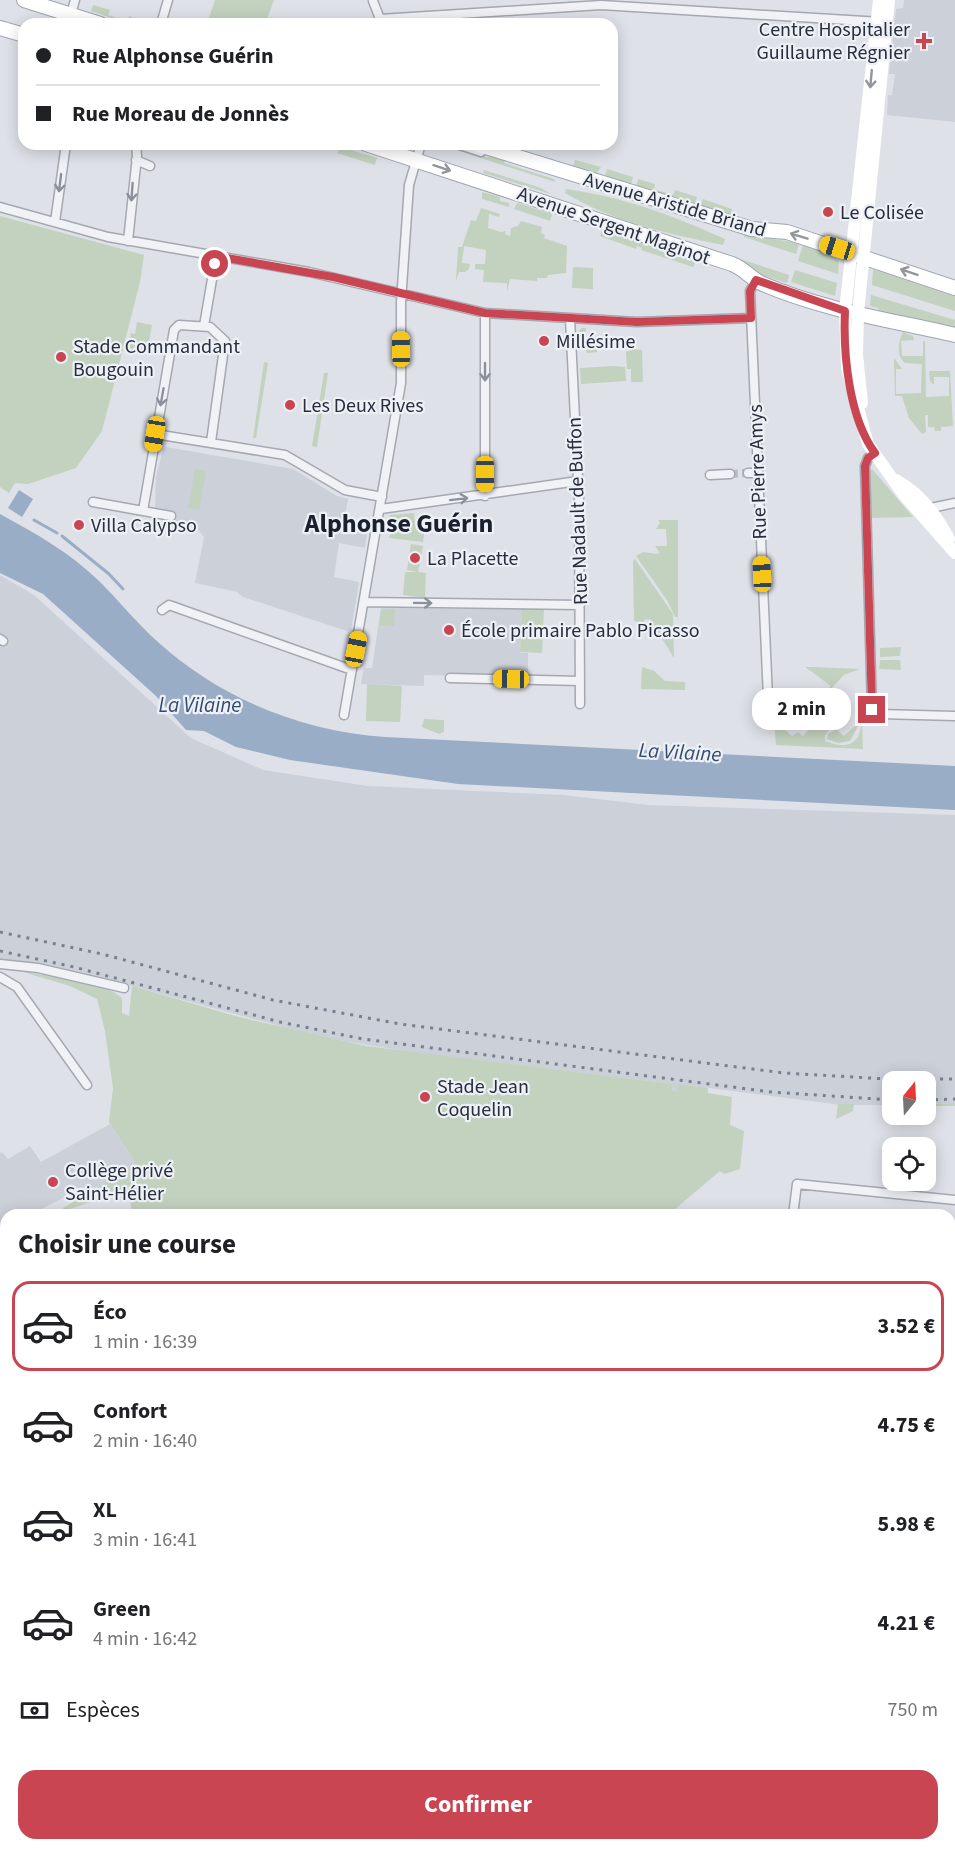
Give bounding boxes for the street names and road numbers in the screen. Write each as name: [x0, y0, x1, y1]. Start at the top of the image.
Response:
street label: Avenue Aristide Briand: [580, 165, 769, 244]
street label: Avenue Sergent Maginot: [514, 180, 714, 272]
street label: Rue Pierre Amys: [742, 404, 774, 540]
street label: Rue Nadault de Buffon: [561, 417, 595, 605]

